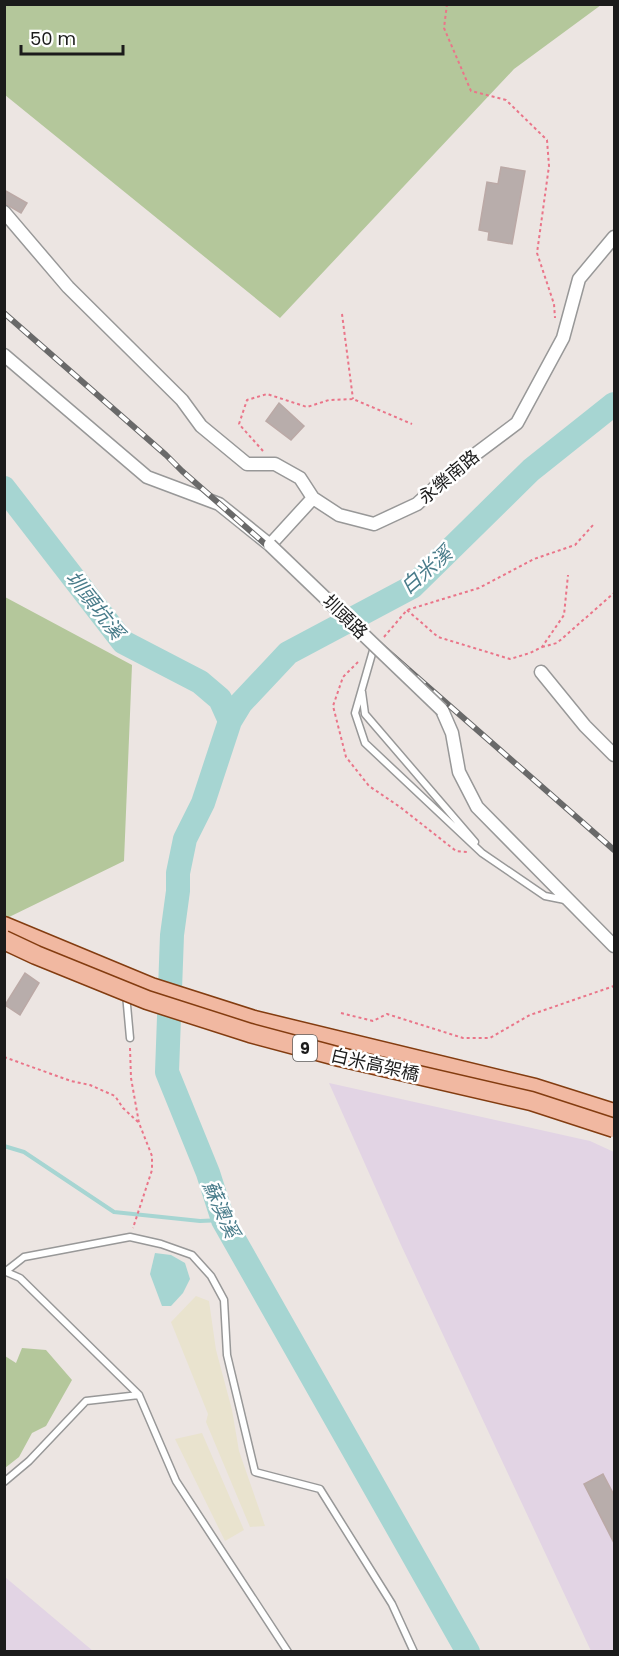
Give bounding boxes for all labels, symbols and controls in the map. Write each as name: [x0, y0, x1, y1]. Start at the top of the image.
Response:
scale bar: [21, 18, 123, 56]
text: 50 m: [30, 26, 76, 51]
street label: 永樂南路: [413, 444, 484, 509]
water label: 白米溪: [394, 538, 460, 600]
water label: 圳頭坑溪: [59, 565, 133, 648]
street label: 圳頭路: [317, 589, 373, 644]
road number: 9: [293, 1035, 317, 1061]
street label: 白米高架橋: [328, 1042, 422, 1087]
water label: 蘇澳溪: [196, 1176, 247, 1245]

